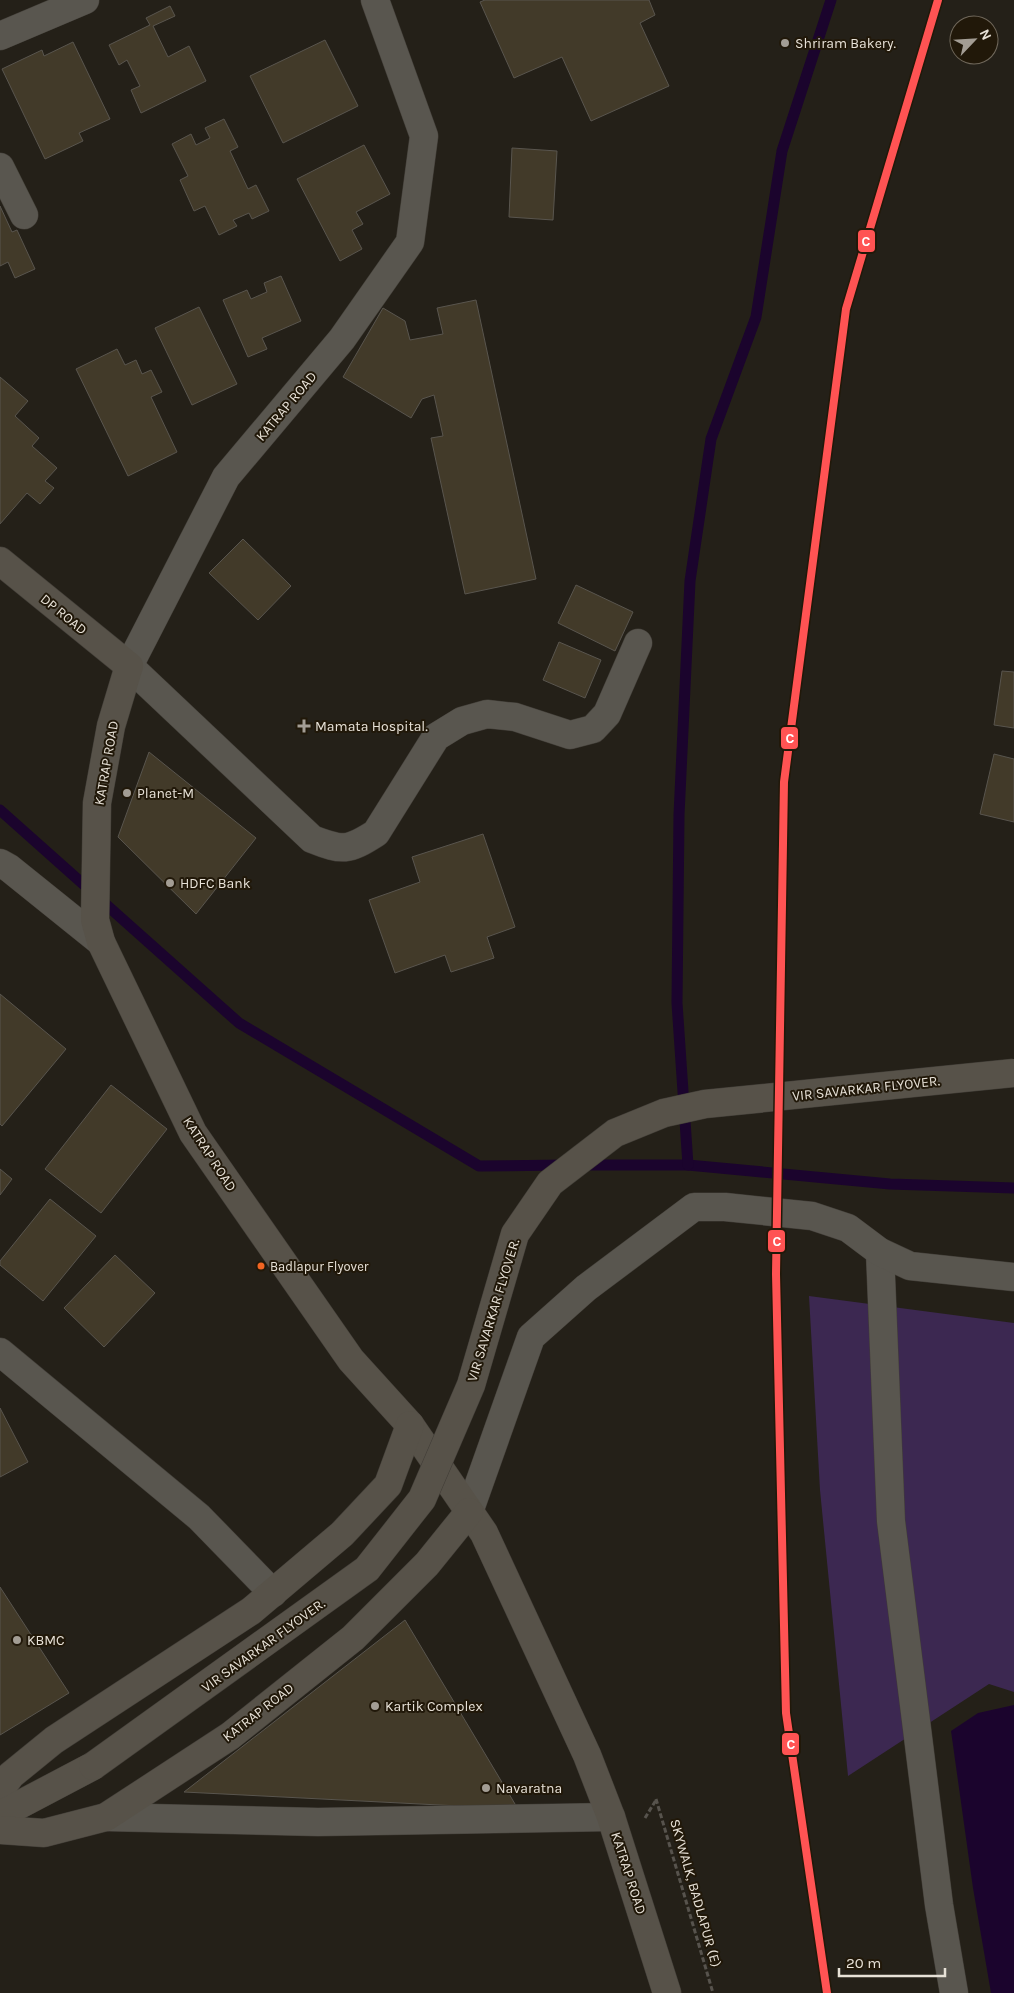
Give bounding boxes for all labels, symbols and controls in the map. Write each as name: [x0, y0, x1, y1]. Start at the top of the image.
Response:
north arrow: [949, 15, 999, 65]
text: N: [976, 27, 995, 43]
place label: Shriram Bakery.: [795, 35, 896, 52]
marker: Shriram Bakery.: [779, 37, 791, 49]
line badge: C: [857, 229, 876, 253]
text: C: [862, 233, 871, 250]
street label: KATRAP ROAD: [252, 368, 320, 445]
street label: DP ROAD: [37, 590, 90, 638]
place label: Mamata Hospital.: [315, 718, 428, 735]
street label: KATRAP ROAD: [91, 719, 122, 807]
marker: Mamata Hospital.: [297, 719, 311, 733]
line badge: C: [780, 726, 799, 750]
text: C: [786, 730, 795, 747]
place label: Planet-M: [137, 785, 194, 802]
marker: Planet-M: [121, 787, 133, 799]
place label: HDFC Bank: [180, 875, 251, 892]
marker: HDFC Bank: [164, 877, 176, 889]
street label: VIR SAVARKAR FLYOVER.: [791, 1072, 941, 1105]
street label: KATRAP ROAD: [179, 1114, 240, 1195]
line badge: C: [767, 1229, 786, 1253]
text: C: [773, 1233, 782, 1250]
street label: VIR SAVARKAR FLYOVER.: [464, 1236, 523, 1384]
place label: Badlapur Flyover: [270, 1259, 369, 1274]
marker: Badlapur Flyover: [256, 1261, 266, 1271]
street label: VIR SAVARKAR FLYOVER.: [198, 1595, 329, 1696]
place label: KBMC: [27, 1632, 65, 1649]
marker: KBMC: [11, 1634, 23, 1646]
street label: KATRAP ROAD: [219, 1679, 297, 1745]
place label: Kartik Complex: [385, 1698, 483, 1715]
marker: Kartik Complex: [369, 1700, 381, 1712]
line badge: C: [781, 1732, 800, 1756]
text: C: [787, 1736, 796, 1753]
place label: Navaratna: [496, 1780, 562, 1797]
marker: Navaratna: [480, 1782, 492, 1794]
street label: SKYWALK, BADLAPUR (E): [666, 1817, 725, 1969]
street label: KATRAP ROAD: [607, 1830, 650, 1916]
scale bar: [839, 1946, 945, 1978]
text: 20 m: [846, 1954, 881, 1972]

